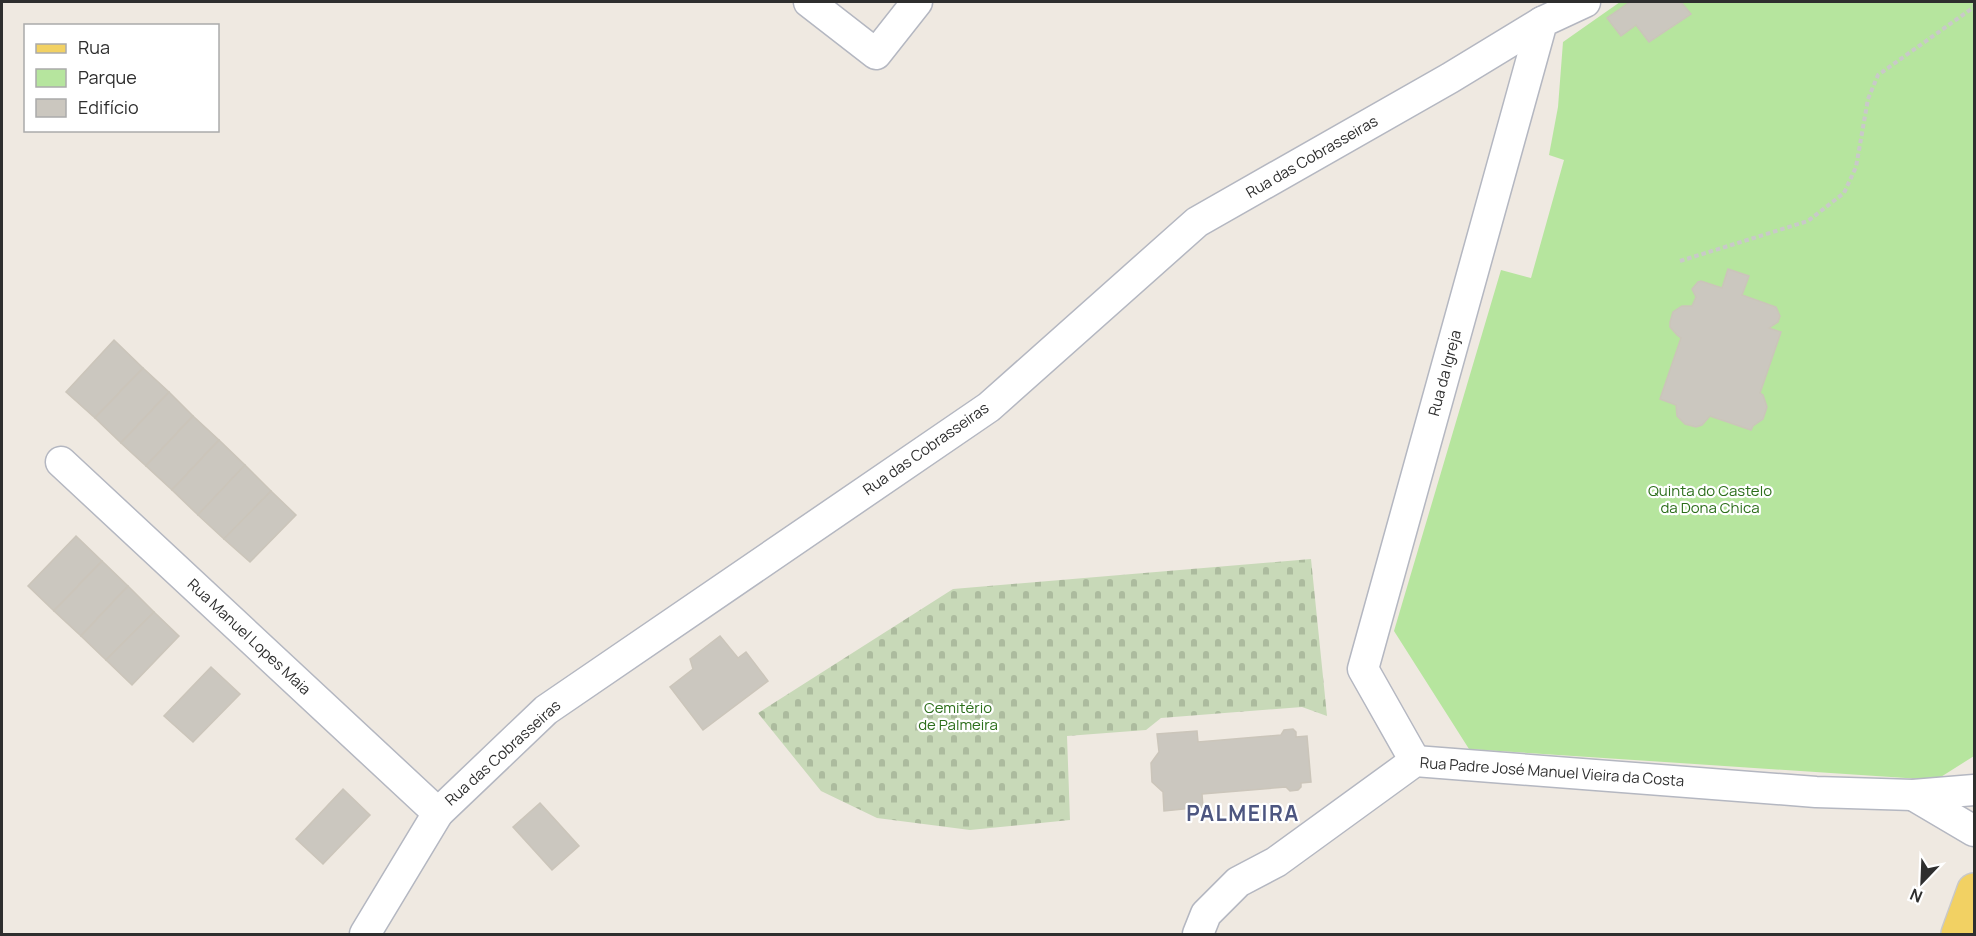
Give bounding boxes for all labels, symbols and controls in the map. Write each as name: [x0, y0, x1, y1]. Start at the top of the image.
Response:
legend: [24, 24, 219, 132]
text: Rua: [78, 35, 110, 59]
text: Parque: [78, 65, 137, 89]
text: Edifício: [78, 95, 139, 119]
street label: Rua das Cobrasseiras: [1242, 110, 1382, 203]
street label: Rua da Igreja: [1423, 327, 1466, 418]
street label: Rua das Cobrasseiras: [859, 397, 993, 500]
park label: Quinta do Castelo da Dona Chica: [1648, 480, 1772, 518]
street label: Rua Manuel Lopes Maia: [183, 574, 316, 699]
street label: Rua das Cobrasseiras: [440, 695, 565, 810]
park label: Cemitério de Palmeira: [918, 697, 998, 735]
street label: Rua Padre José Manuel Vieira da Costa: [1419, 752, 1685, 791]
district label: PALMEIRA: [1186, 799, 1300, 827]
north arrow: [1892, 852, 1952, 912]
text: N: [1907, 883, 1926, 908]

